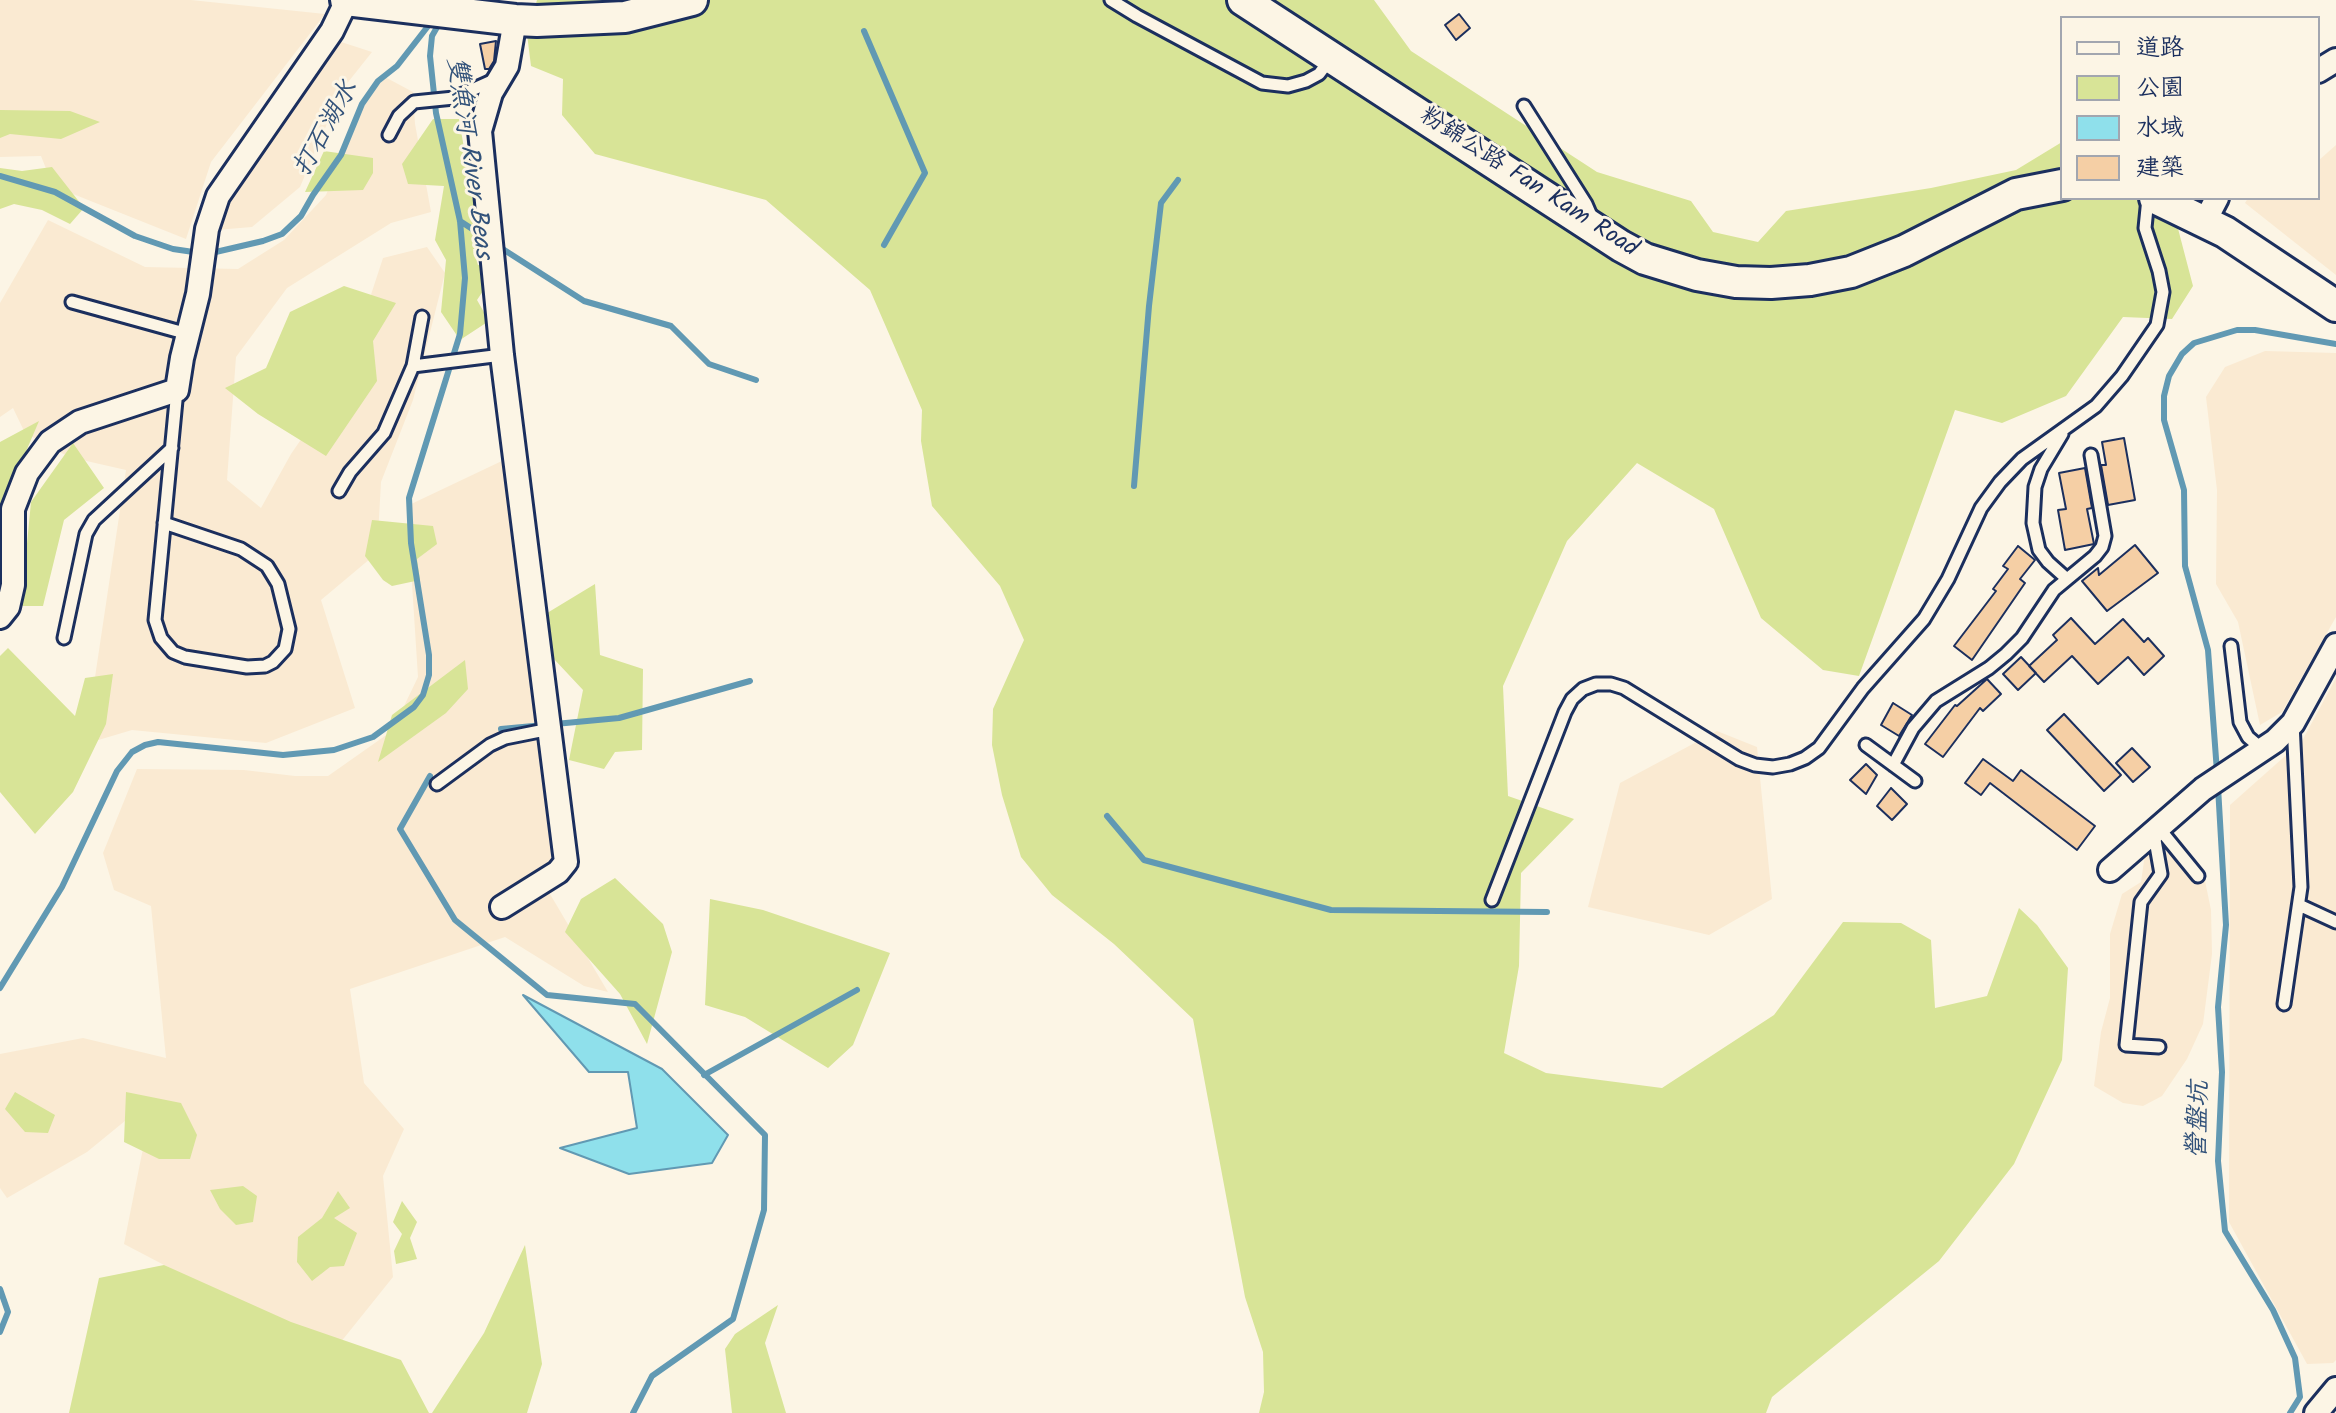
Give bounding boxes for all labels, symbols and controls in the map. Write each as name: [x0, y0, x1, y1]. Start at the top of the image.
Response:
legend: [2060, 16, 2320, 200]
text: 道路: [2136, 29, 2184, 68]
water label: 雙魚河 River Beas: [437, 55, 497, 261]
text: 公園: [2136, 69, 2184, 108]
water label: 打石湖水: [289, 77, 367, 183]
street label: 粉錦公路 Fan Kam Road: [1414, 103, 1642, 265]
text: 水域: [2136, 109, 2184, 148]
text: 建築: [2136, 149, 2184, 188]
water label: 營盤坑: [2184, 1080, 2218, 1160]

